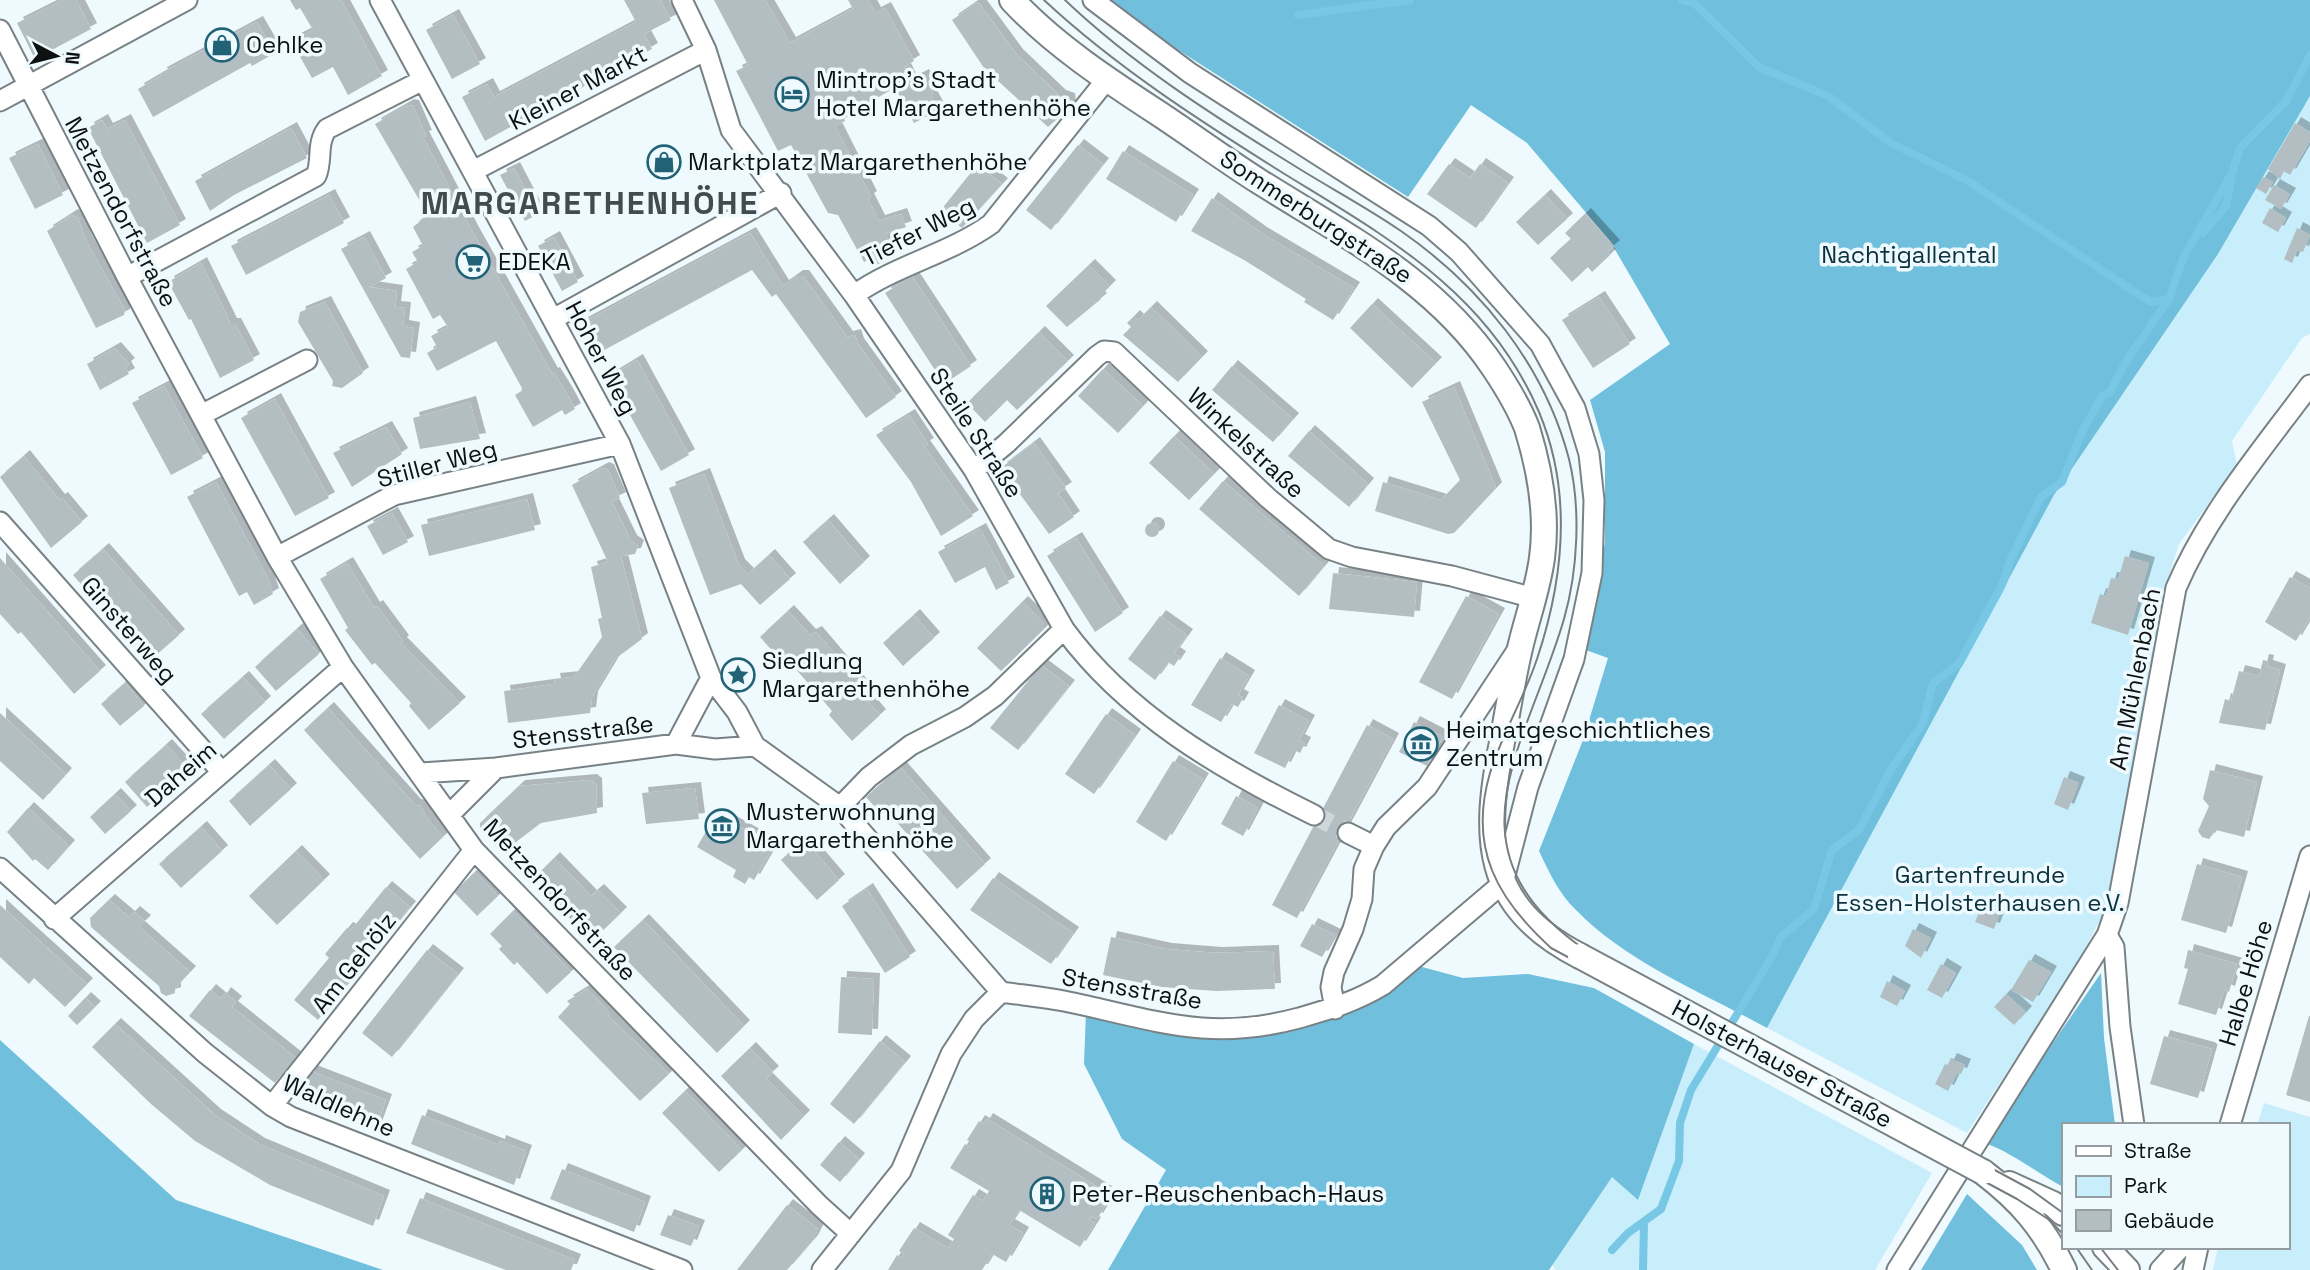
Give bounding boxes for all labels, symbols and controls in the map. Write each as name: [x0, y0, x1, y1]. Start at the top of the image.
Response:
north arrow: [21, 21, 91, 91]
shop icon: Oehlke: [203, 26, 241, 64]
place label: Oehlke: [246, 29, 323, 60]
street label: Kleiner Markt: [503, 38, 652, 137]
text: N: [59, 50, 86, 66]
place label: Mintrop's Stadt Hotel Margarethenhöhe: [816, 64, 1091, 123]
hotel icon: Mintrop's Stadt Hotel Margarethenhöhe: [773, 75, 811, 113]
street label: Metzendorfstraße: [58, 111, 185, 312]
shop icon: Marktplatz Margarethenhöhe: [645, 143, 683, 181]
street label: Sommerburgstraße: [1214, 143, 1418, 290]
place label: Marktplatz Margarethenhöhe: [688, 146, 1028, 177]
district label: MARGARETHENHÖHE: [421, 183, 759, 223]
street label: Tiefer Weg: [856, 190, 980, 273]
park label: Nachtigallental: [1821, 239, 1997, 270]
supermarket icon: EDEKA: [454, 243, 492, 281]
place label: EDEKA: [498, 246, 571, 277]
street label: Hoher Weg: [558, 295, 644, 420]
street label: Steile Straße: [923, 362, 1030, 504]
street label: Winkelstraße: [1181, 380, 1311, 505]
street label: Stiller Weg: [373, 433, 500, 494]
street label: Ginsterweg: [75, 570, 184, 689]
street label: Am Mühlenbach: [2102, 585, 2167, 773]
place label: Siedlung Margarethenhöhe: [762, 645, 970, 704]
place icon: Siedlung Margarethenhöhe: [719, 656, 757, 694]
street label: Stensstraße: [511, 707, 655, 756]
place label: Heimatgeschichtliches Zentrum: [1446, 714, 1711, 773]
museum icon: Heimatgeschichtliches Zentrum: [1402, 725, 1440, 763]
street label: Daheim: [138, 734, 223, 813]
place label: Musterwohnung Margarethenhöhe: [746, 796, 954, 855]
museum icon: Musterwohnung Margarethenhöhe: [703, 807, 741, 845]
street label: Metzendorfstraße: [477, 812, 644, 988]
park label: Gartenfreunde Essen-Holsterhausen e.V.: [1835, 859, 2125, 918]
street label: Am Gehölz: [304, 906, 403, 1019]
street label: Halbe Höhe: [2212, 916, 2279, 1050]
street label: Stensstraße: [1059, 961, 1205, 1016]
street label: Holsterhauser Straße: [1667, 992, 1898, 1135]
street label: Waldlehne: [278, 1067, 400, 1144]
legend: [2062, 1123, 2289, 1249]
text: Straße: [2124, 1137, 2192, 1164]
text: Park: [2124, 1172, 2168, 1199]
building icon: Peter-Reuschenbach-Haus: [1028, 1175, 1066, 1213]
place label: Peter-Reuschenbach-Haus: [1072, 1178, 1384, 1209]
text: Gebäude: [2124, 1207, 2214, 1234]

